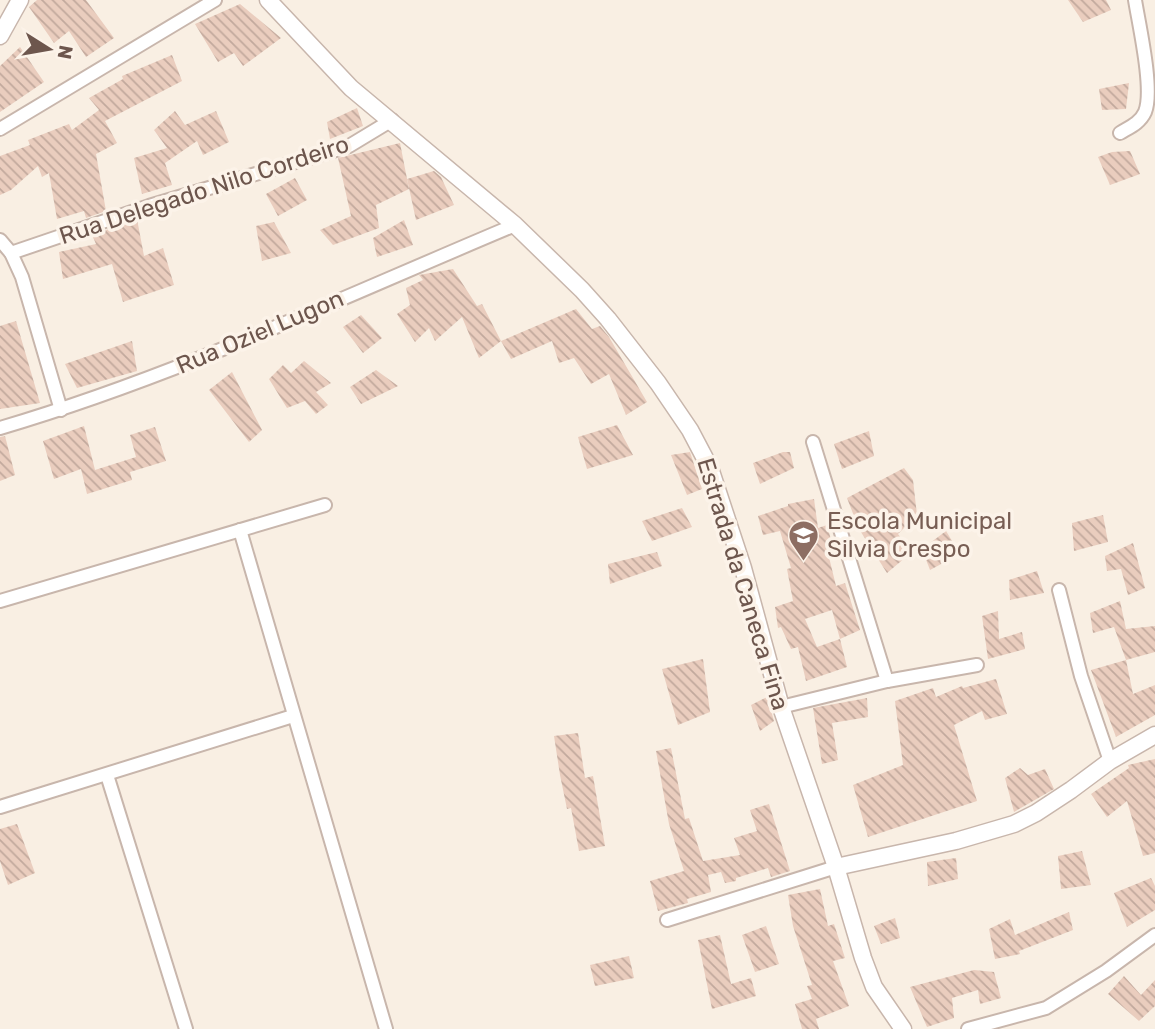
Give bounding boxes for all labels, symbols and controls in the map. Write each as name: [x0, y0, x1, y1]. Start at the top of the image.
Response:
north arrow: [14, 14, 84, 84]
text: N: [53, 43, 78, 61]
street label: Rua Delegado Nilo Cordeiro: [56, 130, 352, 250]
street label: Rua Oziel Lugon: [172, 284, 348, 380]
street label: Estrada da Caneca Fina: [691, 454, 795, 714]
place label: Escola Municipal Silvia Crespo: [827, 507, 1012, 563]
school or university icon: Escola Municipal Silvia Crespo: [787, 518, 821, 562]

